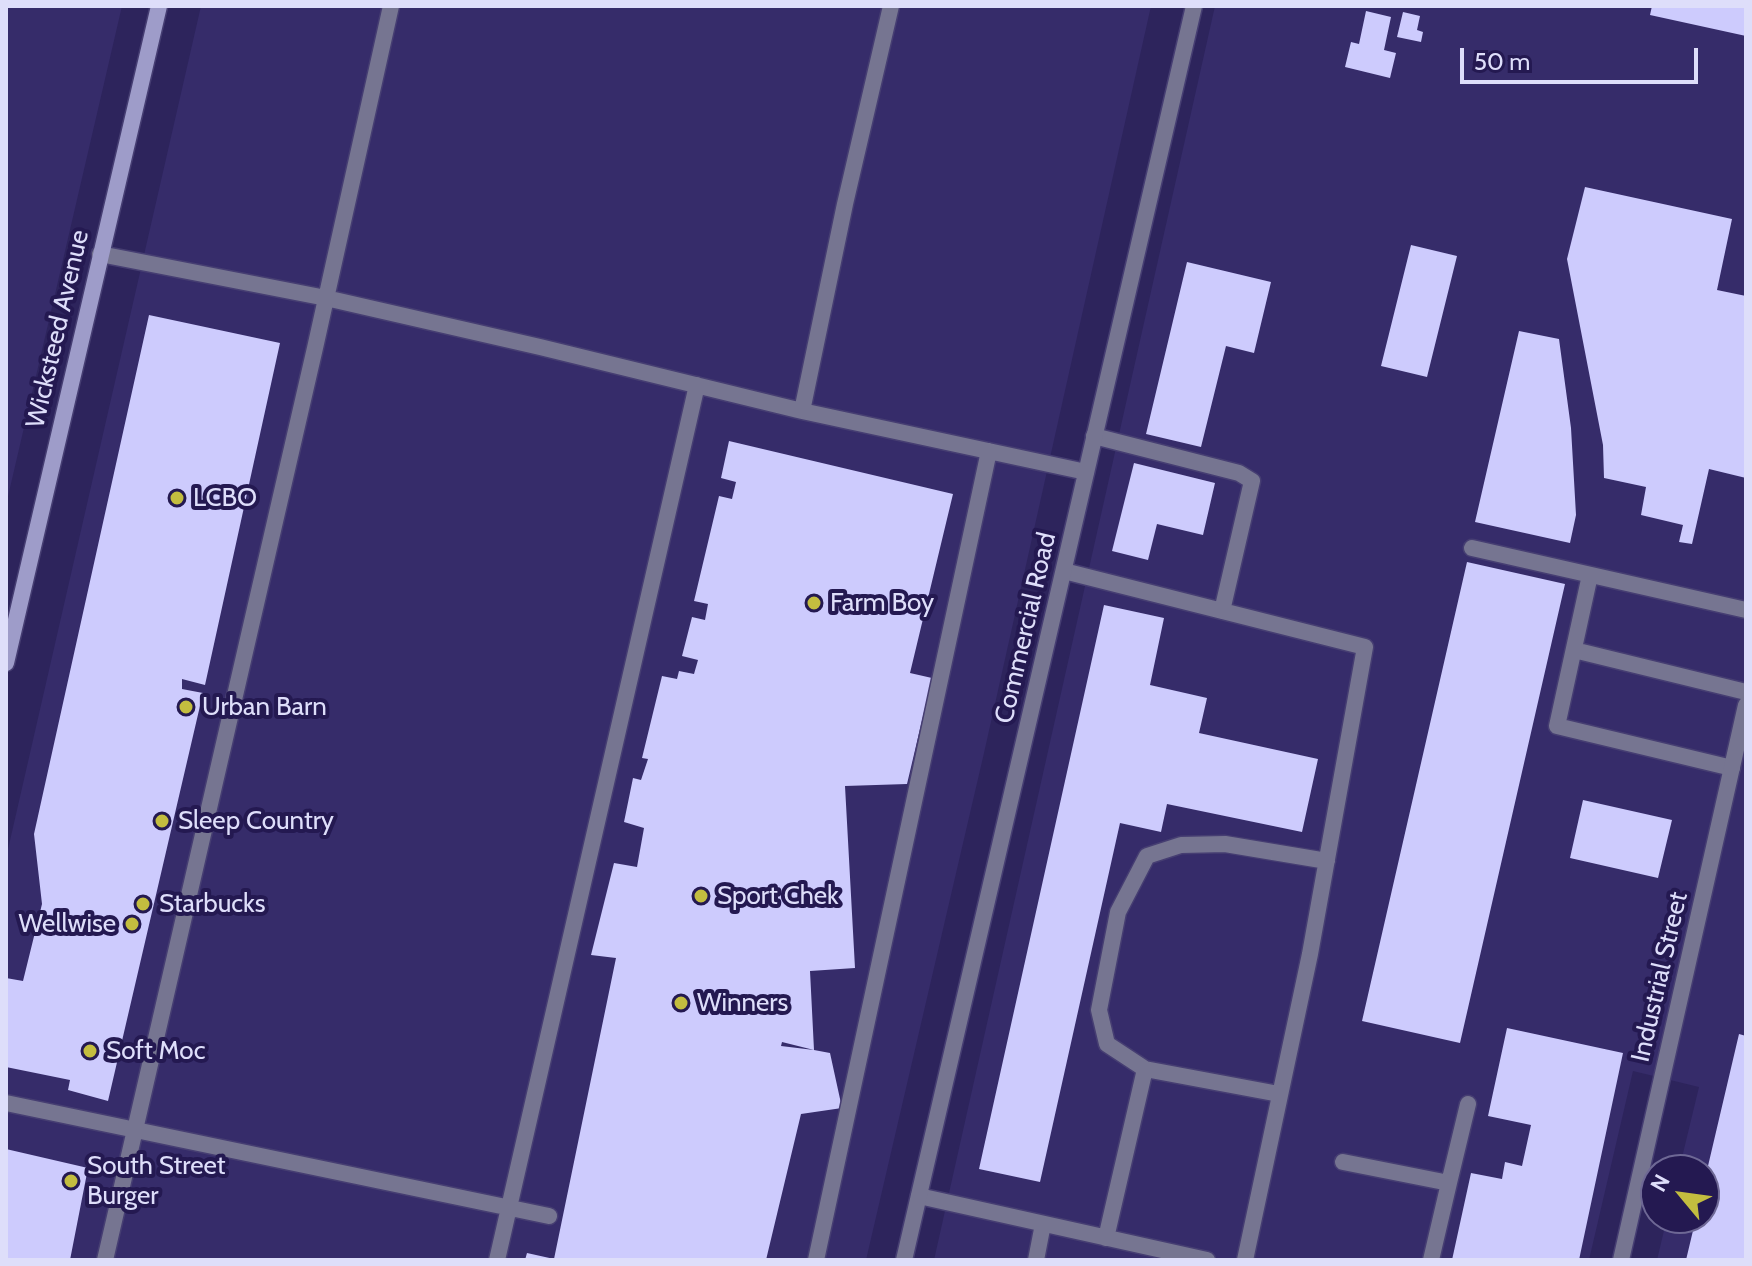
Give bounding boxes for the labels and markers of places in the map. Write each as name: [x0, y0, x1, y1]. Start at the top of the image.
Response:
place label: LCBO: [193, 482, 257, 514]
marker: LCBO: [168, 489, 186, 507]
place label: Farm Boy: [830, 587, 934, 619]
marker: Farm Boy: [805, 594, 823, 612]
place label: Urban Barn: [202, 691, 327, 723]
marker: Urban Barn: [177, 698, 195, 716]
place label: Sleep Country: [178, 805, 334, 837]
marker: Sleep Country: [153, 812, 171, 830]
place label: Sport Chek: [717, 880, 839, 912]
marker: Sport Chek: [692, 887, 710, 905]
place label: Starbucks: [159, 888, 266, 920]
marker: Starbucks: [134, 895, 152, 913]
place label: Wellwise: [19, 908, 116, 940]
marker: Wellwise: [123, 915, 141, 933]
place label: Winners: [697, 987, 788, 1019]
marker: Winners: [672, 994, 690, 1012]
place label: Soft Moc: [106, 1035, 205, 1067]
marker: Soft Moc: [81, 1042, 99, 1060]
place label: South Street Burger: [87, 1150, 226, 1212]
marker: South Street Burger: [62, 1172, 80, 1190]

